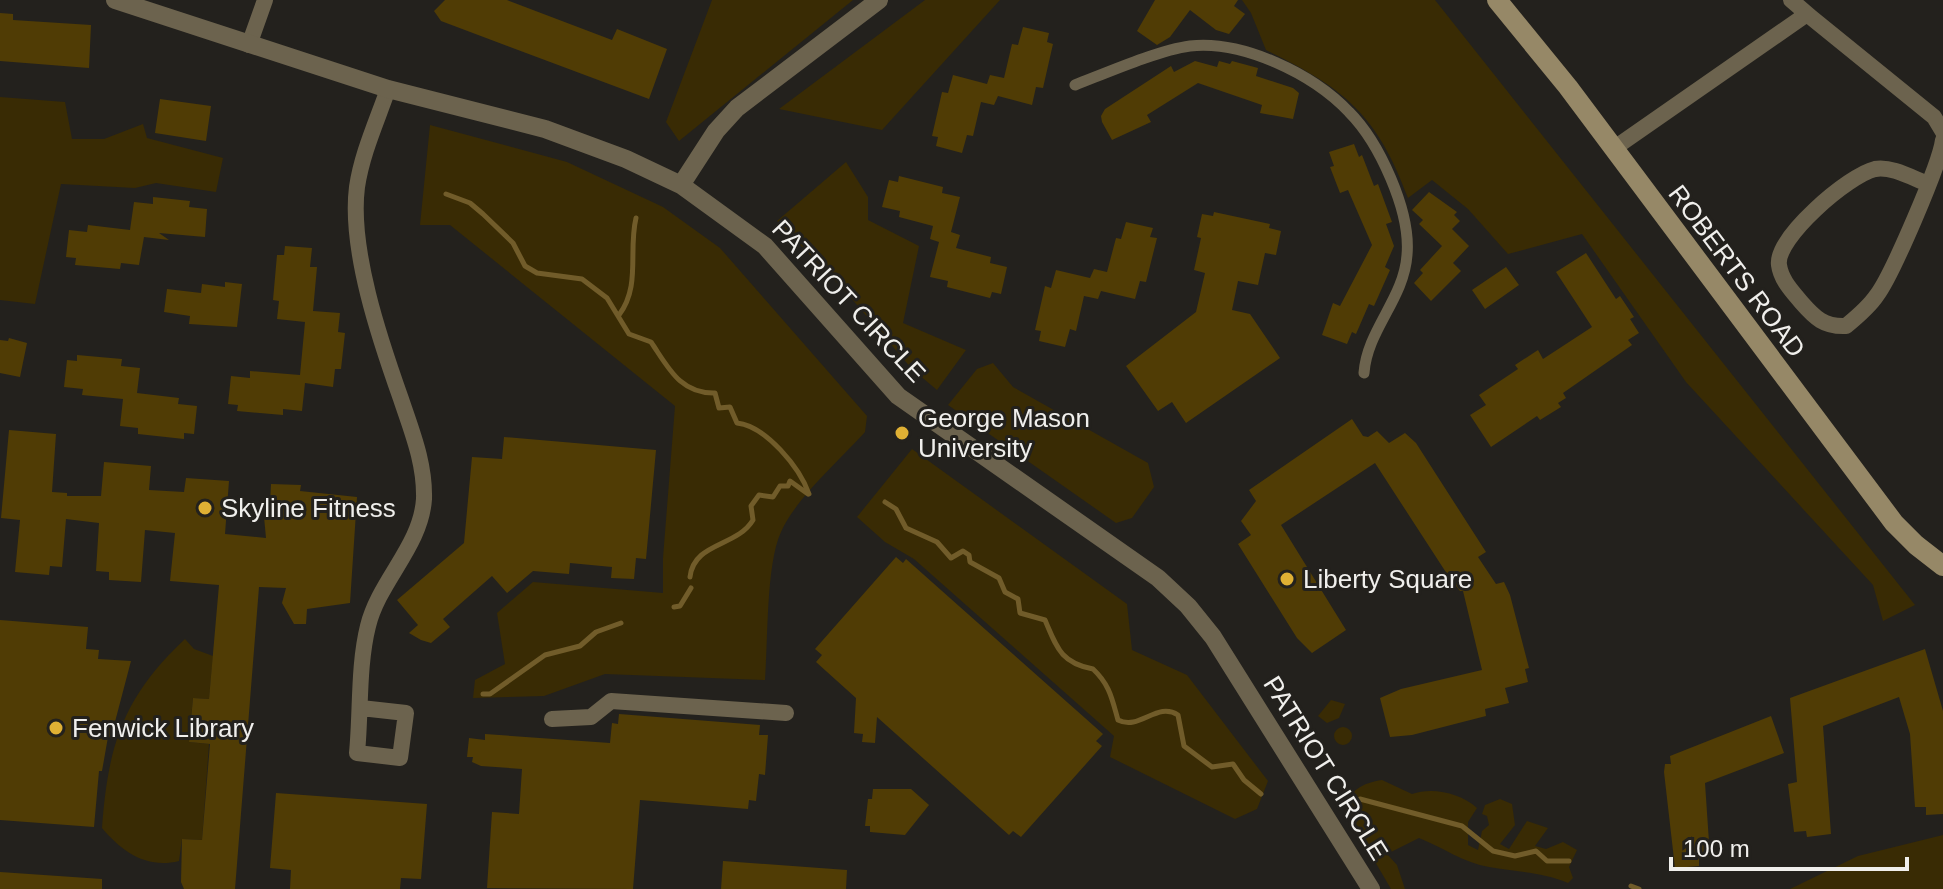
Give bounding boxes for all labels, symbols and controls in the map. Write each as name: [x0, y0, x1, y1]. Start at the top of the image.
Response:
street label: ROBERTS ROAD: [1663, 179, 1811, 363]
street label: PATRIOT CIRCLE: [766, 214, 932, 388]
place label: George Mason University: [918, 403, 1090, 463]
marker: George Mason University: [893, 424, 911, 442]
place label: Skyline Fitness: [221, 493, 396, 523]
marker: Skyline Fitness: [196, 499, 214, 517]
place label: Liberty Square: [1303, 564, 1472, 594]
marker: Liberty Square: [1278, 570, 1296, 588]
street label: PATRIOT CIRCLE: [1257, 671, 1395, 865]
place label: Fenwick Library: [72, 713, 254, 743]
marker: Fenwick Library: [47, 719, 65, 737]
scale bar: [1671, 821, 1907, 871]
text: 100 m: [1683, 835, 1750, 862]

